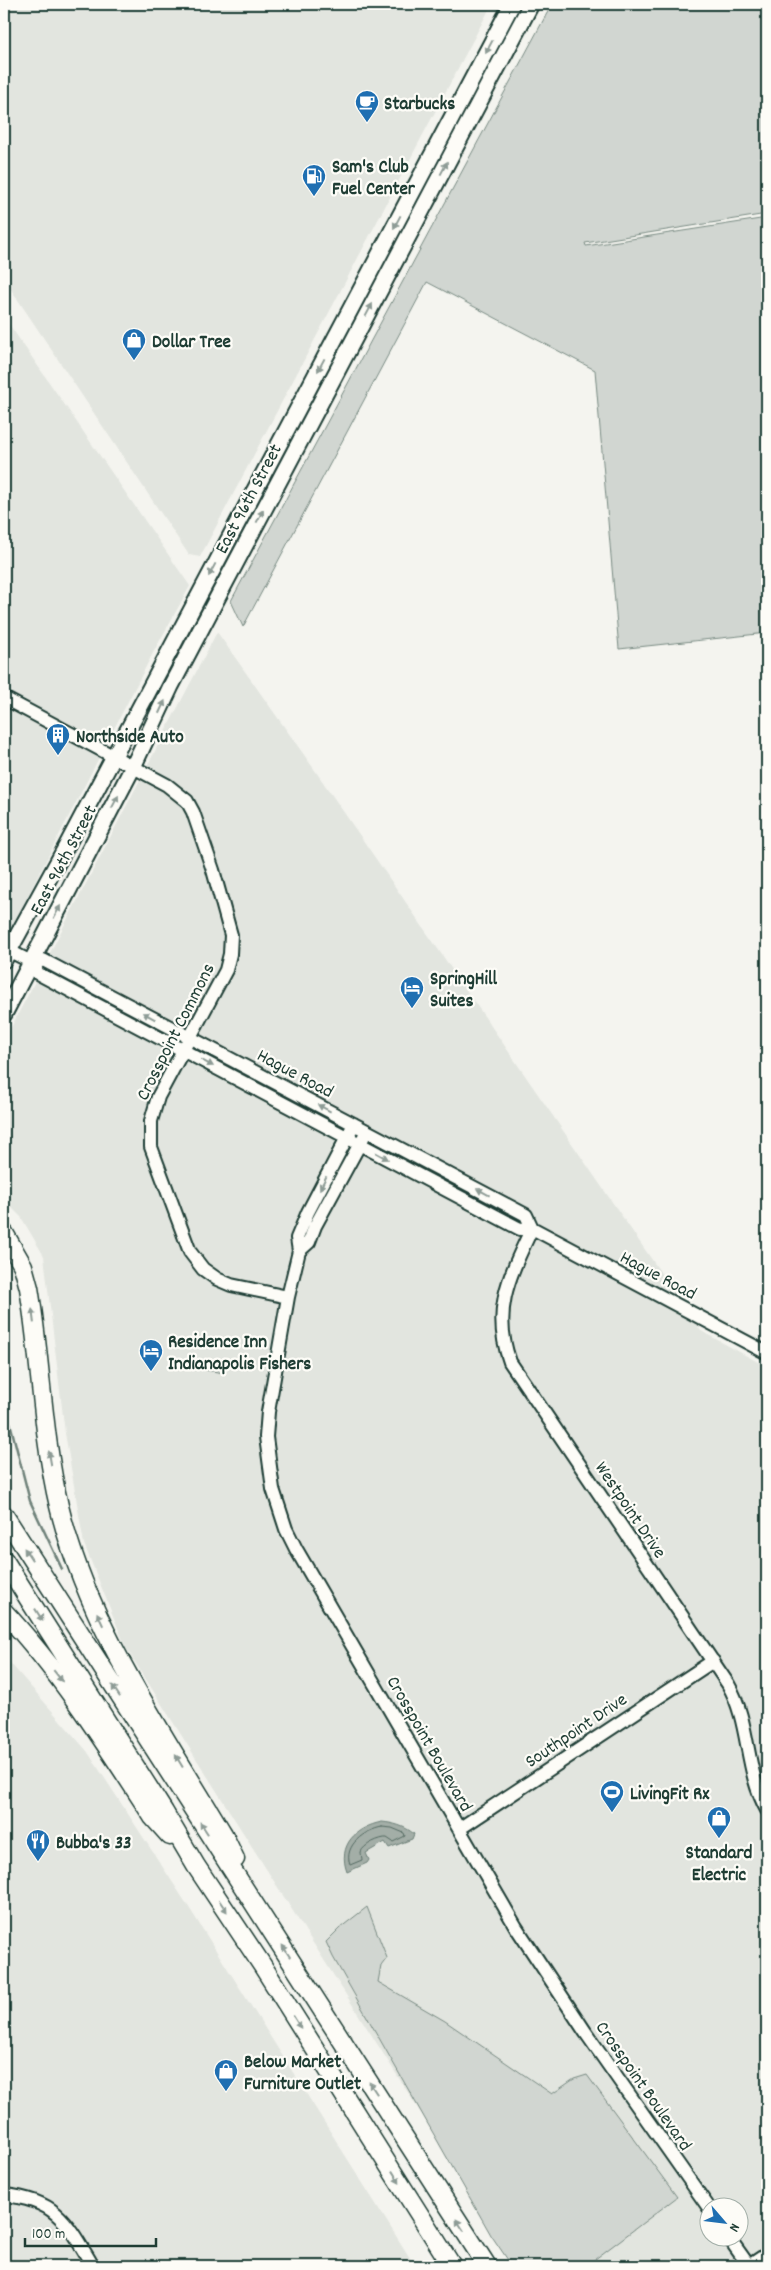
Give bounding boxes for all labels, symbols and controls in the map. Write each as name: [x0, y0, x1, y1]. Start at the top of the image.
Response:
one-way arrow: [485, 40, 493, 54]
cafe icon: Starbucks: [354, 89, 380, 123]
place label: Starbucks: [384, 92, 455, 119]
place label: Sam's Club Fuel Center: [332, 155, 416, 204]
one-way arrow: [440, 161, 448, 176]
fuel station icon: Sam's Club Fuel Center: [301, 163, 327, 197]
one-way arrow: [393, 214, 401, 229]
one-way arrow: [365, 303, 373, 318]
shop icon: Dollar Tree: [121, 327, 147, 361]
place label: Dollar Tree: [152, 330, 231, 357]
one-way arrow: [317, 358, 325, 372]
street label: East 96th Street: [210, 440, 290, 559]
one-way arrow: [256, 509, 265, 523]
one-way arrow: [207, 564, 216, 577]
one-way arrow: [158, 700, 166, 714]
building icon: Northside Auto: [45, 722, 71, 756]
place label: Northside Auto: [76, 725, 184, 752]
one-way arrow: [111, 795, 119, 809]
street label: East 96th Street: [25, 801, 105, 920]
one-way arrow: [52, 905, 61, 919]
street label: Crosspoint Commons: [131, 959, 223, 1106]
place label: SpringHill Suites: [430, 967, 497, 1016]
hotel icon: SpringHill Suites: [399, 975, 425, 1009]
one-way arrow: [142, 1012, 157, 1020]
street label: Hague Road: [251, 1044, 338, 1107]
one-way arrow: [200, 1059, 214, 1067]
one-way arrow: [317, 1104, 331, 1113]
one-way arrow: [374, 1152, 389, 1160]
one-way arrow: [319, 1176, 327, 1190]
one-way arrow: [476, 1188, 490, 1197]
street label: Hague Road: [614, 1246, 701, 1309]
one-way arrow: [29, 1307, 37, 1323]
place label: Residence Inn Indianapolis Fishers: [168, 1330, 311, 1379]
hotel icon: Residence Inn Indianapolis Fishers: [138, 1338, 164, 1372]
one-way arrow: [45, 1450, 53, 1466]
street label: Westpoint Drive: [587, 1457, 672, 1565]
one-way arrow: [24, 1547, 33, 1560]
one-way arrow: [35, 1609, 44, 1622]
one-way arrow: [95, 1612, 103, 1626]
one-way arrow: [53, 1669, 63, 1683]
street label: Crosspoint Boulevard: [378, 1672, 478, 1818]
one-way arrow: [111, 1684, 121, 1697]
street label: Southpoint Drive: [520, 1688, 633, 1776]
one-way arrow: [175, 1754, 184, 1767]
sports icon: LivingFit Rx: [599, 1779, 625, 1813]
place label: LivingFit Rx: [630, 1782, 710, 1809]
shop icon: Standard Electric: [706, 1805, 732, 1839]
one-way arrow: [199, 1821, 208, 1834]
restaurant icon: Bubba's 33: [25, 1828, 51, 1862]
place label: Bubba's 33: [56, 1831, 132, 1858]
place label: Standard Electric: [686, 1841, 753, 1890]
one-way arrow: [218, 1900, 227, 1913]
one-way arrow: [281, 1945, 290, 1958]
one-way arrow: [292, 2015, 301, 2028]
street label: Crosspoint Boulevard: [587, 2017, 697, 2157]
place label: Below Market Furniture Outlet: [244, 2050, 361, 2099]
shop icon: Below Market Furniture Outlet: [213, 2058, 239, 2092]
one-way arrow: [368, 2082, 378, 2095]
one-way arrow: [391, 2171, 401, 2184]
north arrow: [698, 2198, 748, 2248]
scale bar: [25, 2215, 156, 2247]
one-way arrow: [456, 2219, 465, 2232]
text: N: [723, 2219, 744, 2235]
text: 100 m: [32, 2224, 65, 2246]

